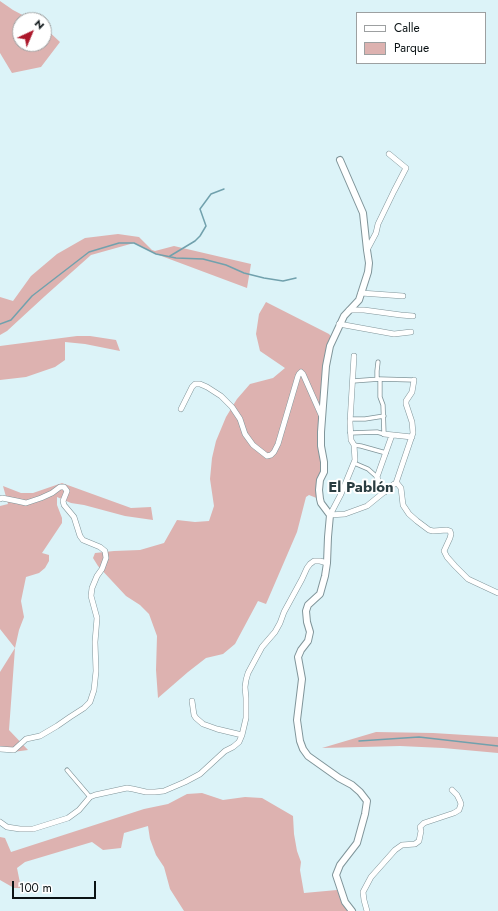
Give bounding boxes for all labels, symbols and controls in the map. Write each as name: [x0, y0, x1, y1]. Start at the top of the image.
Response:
north arrow: [12, 12, 52, 52]
legend: [356, 12, 486, 64]
text: N: [31, 15, 48, 33]
text: Calle: [394, 19, 420, 37]
text: Parque: [394, 39, 429, 57]
district label: El Pablón: [328, 479, 394, 497]
scale bar: [14, 873, 98, 899]
text: 100 m: [19, 879, 52, 897]

